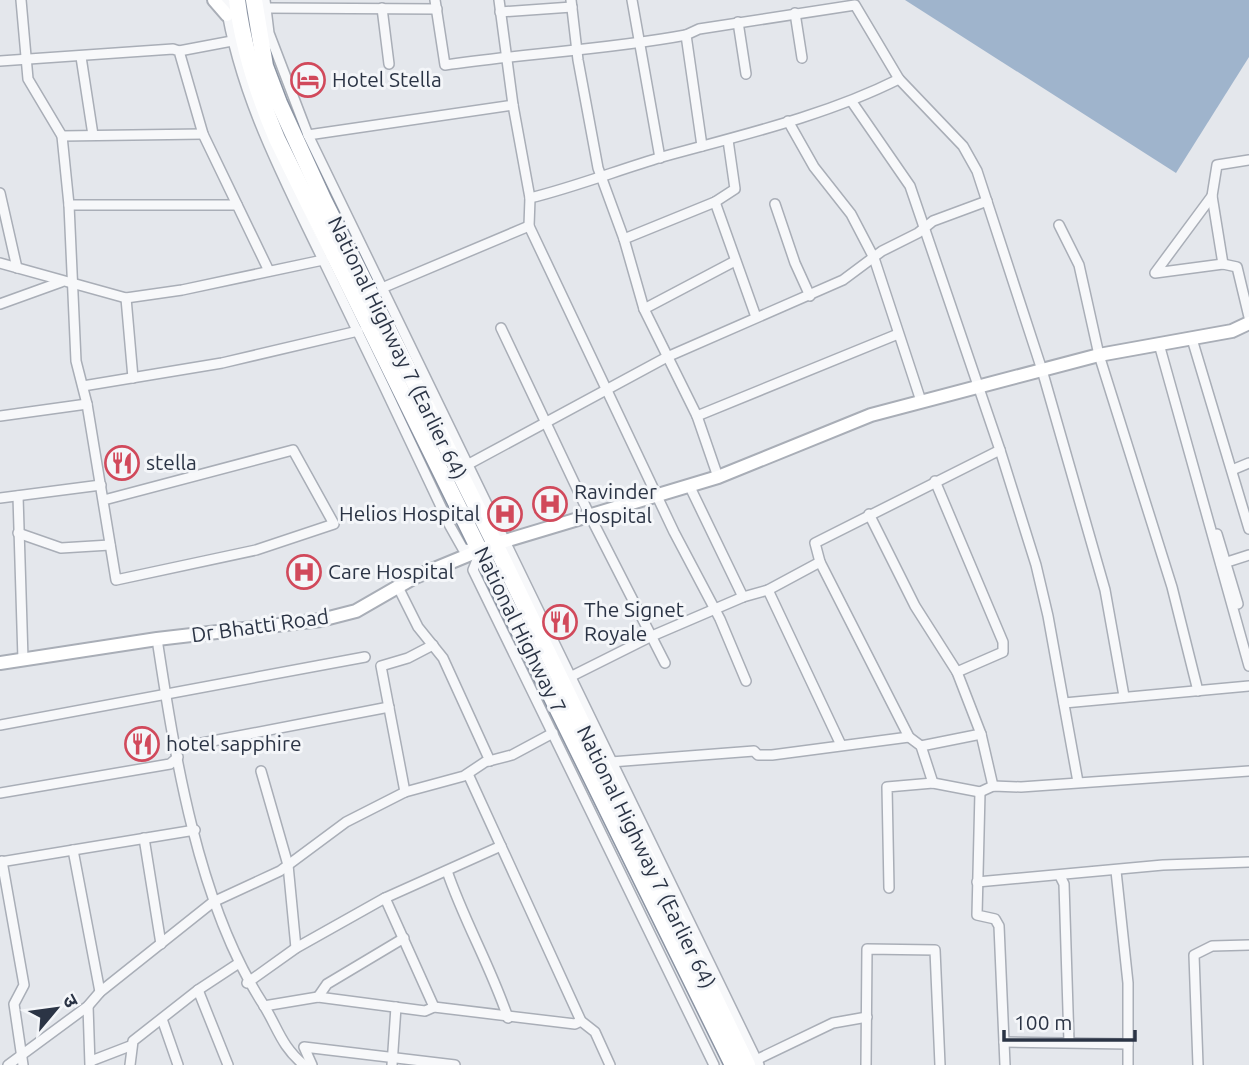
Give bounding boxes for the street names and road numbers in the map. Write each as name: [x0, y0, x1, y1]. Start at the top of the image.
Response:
street label: National Highway 7 (Earlier 64): [324, 212, 472, 483]
street label: National Highway 7: [470, 542, 572, 717]
street label: Dr Bhatti Road: [190, 603, 330, 647]
street label: National Highway 7 (Earlier 64): [573, 721, 721, 992]

